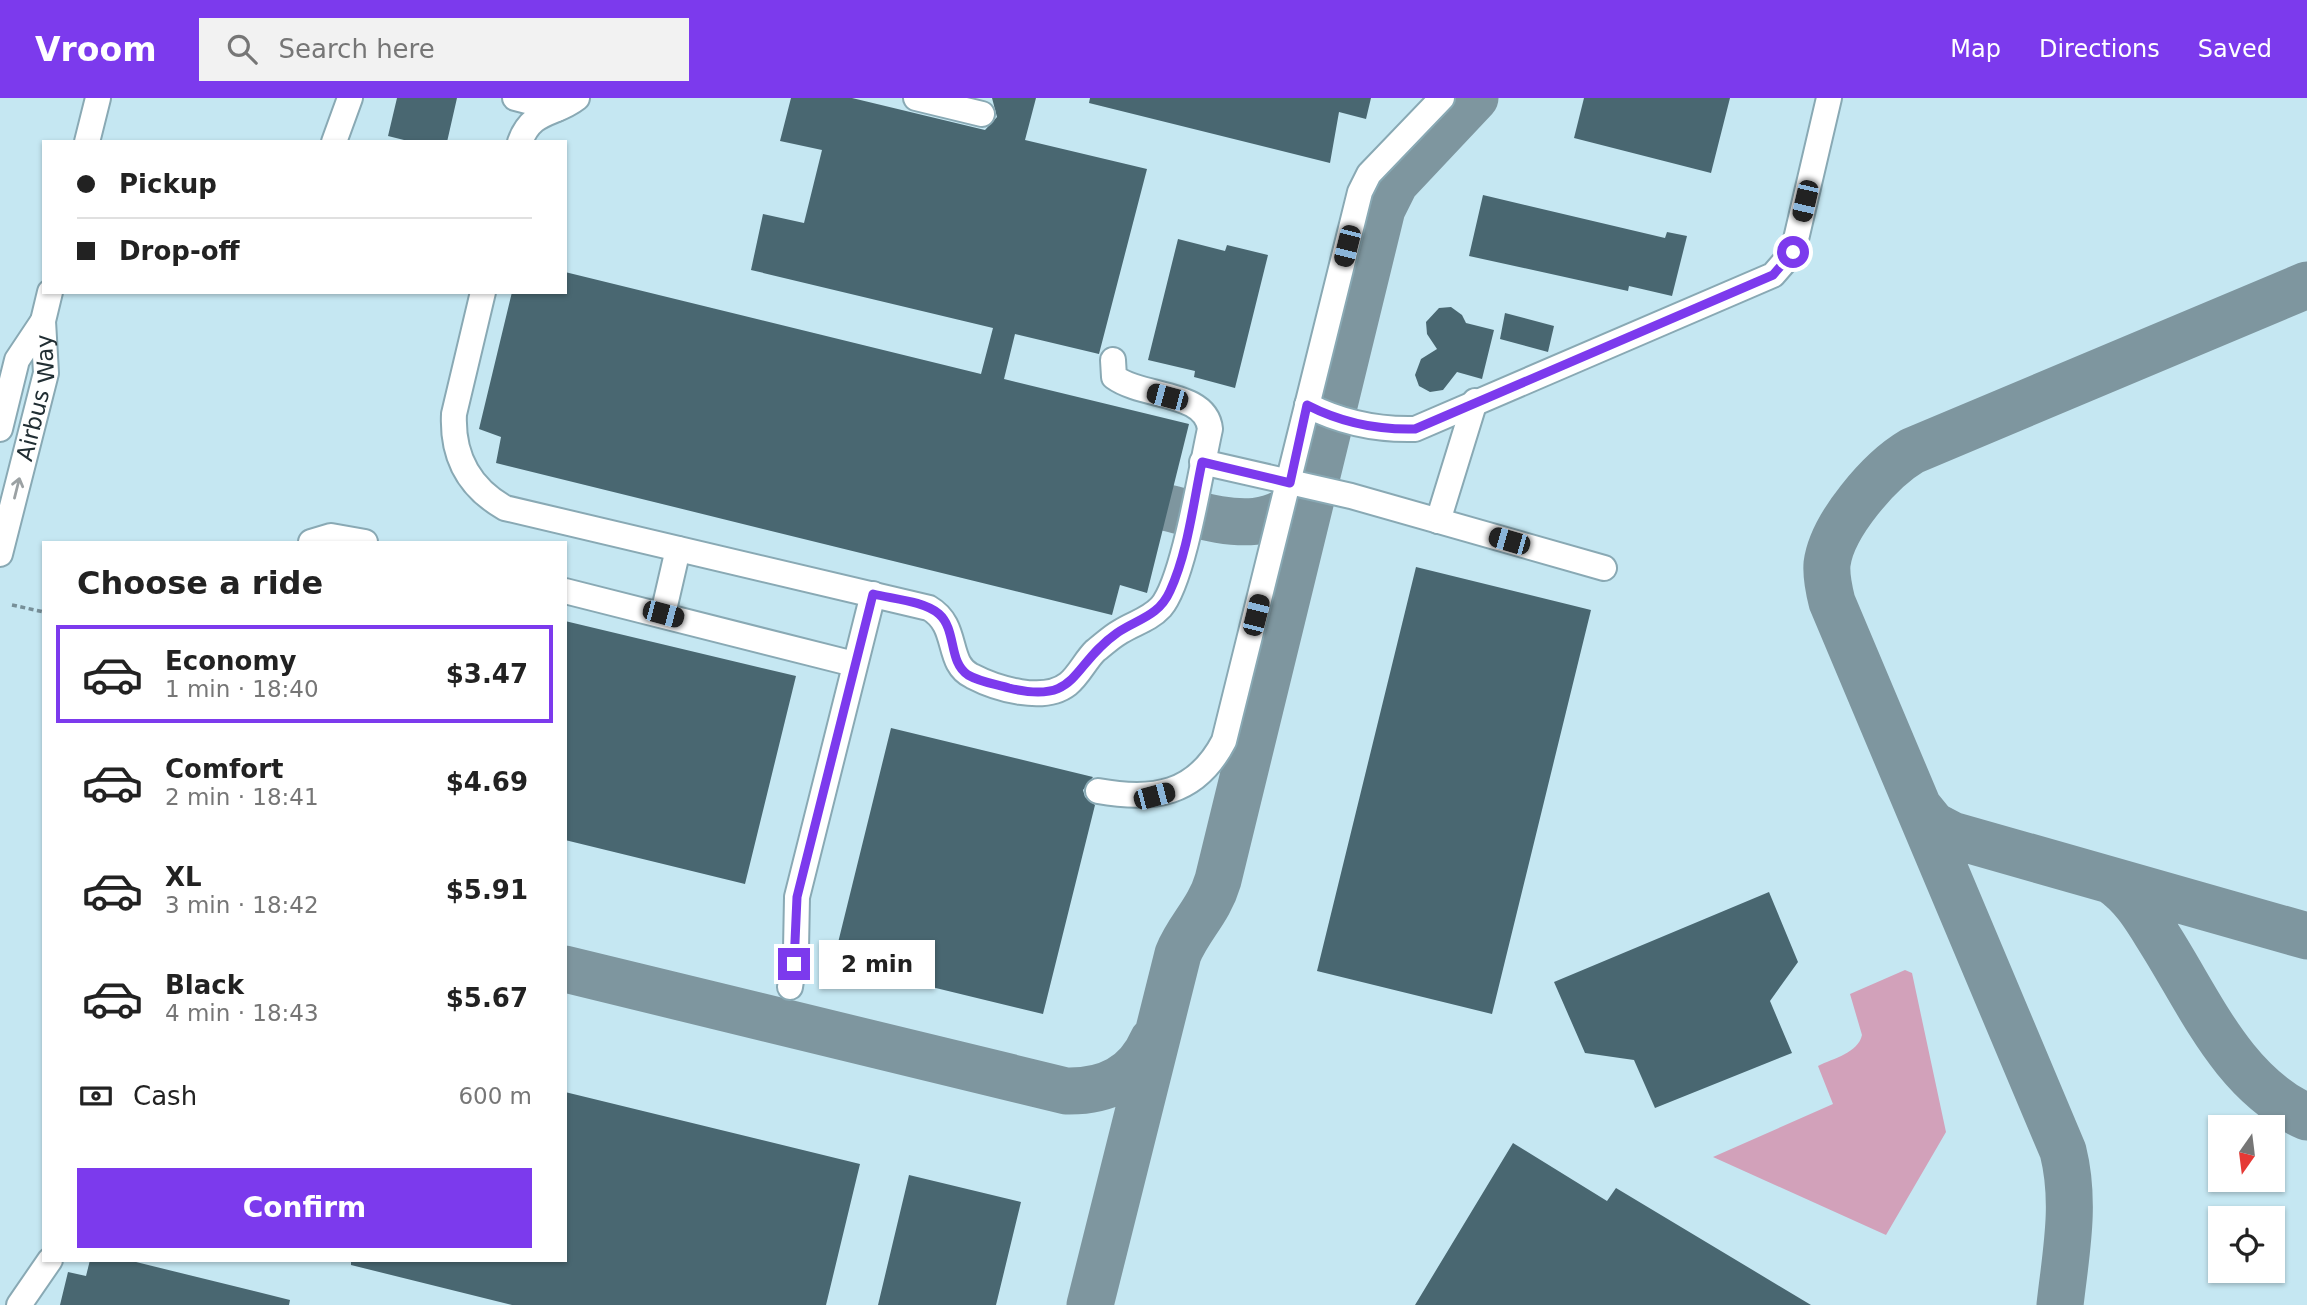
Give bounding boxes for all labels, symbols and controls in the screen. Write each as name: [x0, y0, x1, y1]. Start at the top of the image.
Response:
search box: [199, 18, 689, 81]
text: Vroom: [35, 30, 157, 69]
icon: search: [223, 30, 261, 68]
text: Search here: [279, 34, 435, 64]
text: Map: [1950, 35, 2001, 63]
text: Directions: [2039, 35, 2160, 63]
text: Saved: [2198, 35, 2272, 63]
text: Pickup: [119, 169, 217, 199]
car: [1791, 178, 1820, 224]
car: [1332, 223, 1363, 269]
text: Drop-off: [119, 236, 240, 266]
route start: [1777, 236, 1809, 268]
street label: Airbus Way: [11, 334, 60, 464]
car: [1144, 381, 1191, 413]
one-way arrow: [11, 477, 24, 500]
car: [1486, 525, 1533, 557]
text: Choose a ride: [77, 564, 323, 602]
car: [1241, 592, 1272, 638]
car: [640, 598, 687, 630]
icon: car: [81, 643, 144, 706]
text: Economy: [165, 646, 296, 676]
text: $3.47: [446, 659, 528, 689]
text: 1 min · 18:40: [165, 676, 319, 702]
icon: car: [81, 751, 144, 814]
text: Comfort: [165, 754, 283, 784]
text: $4.69: [446, 767, 528, 797]
car: [1131, 780, 1178, 812]
text: 2 min · 18:41: [165, 784, 319, 810]
icon: car: [81, 859, 144, 922]
text: XL: [165, 862, 202, 892]
text: $5.91: [446, 875, 528, 905]
text: 3 min · 18:42: [165, 892, 319, 918]
callout: 2 min: [818, 940, 934, 988]
route end: [778, 948, 810, 980]
text: 2 min: [841, 951, 913, 977]
icon: car: [81, 967, 144, 1030]
text: Black: [165, 970, 244, 1000]
text: $5.67: [446, 983, 528, 1013]
text: 4 min · 18:43: [165, 1000, 319, 1026]
icon: cash: [77, 1077, 115, 1115]
text: Cash: [133, 1081, 197, 1111]
text: 600 m: [458, 1083, 532, 1109]
north arrow: [2208, 1115, 2286, 1192]
map controls: [2208, 1115, 2285, 1283]
button: Confirm: [77, 1168, 532, 1248]
button: locate: [2208, 1206, 2285, 1283]

